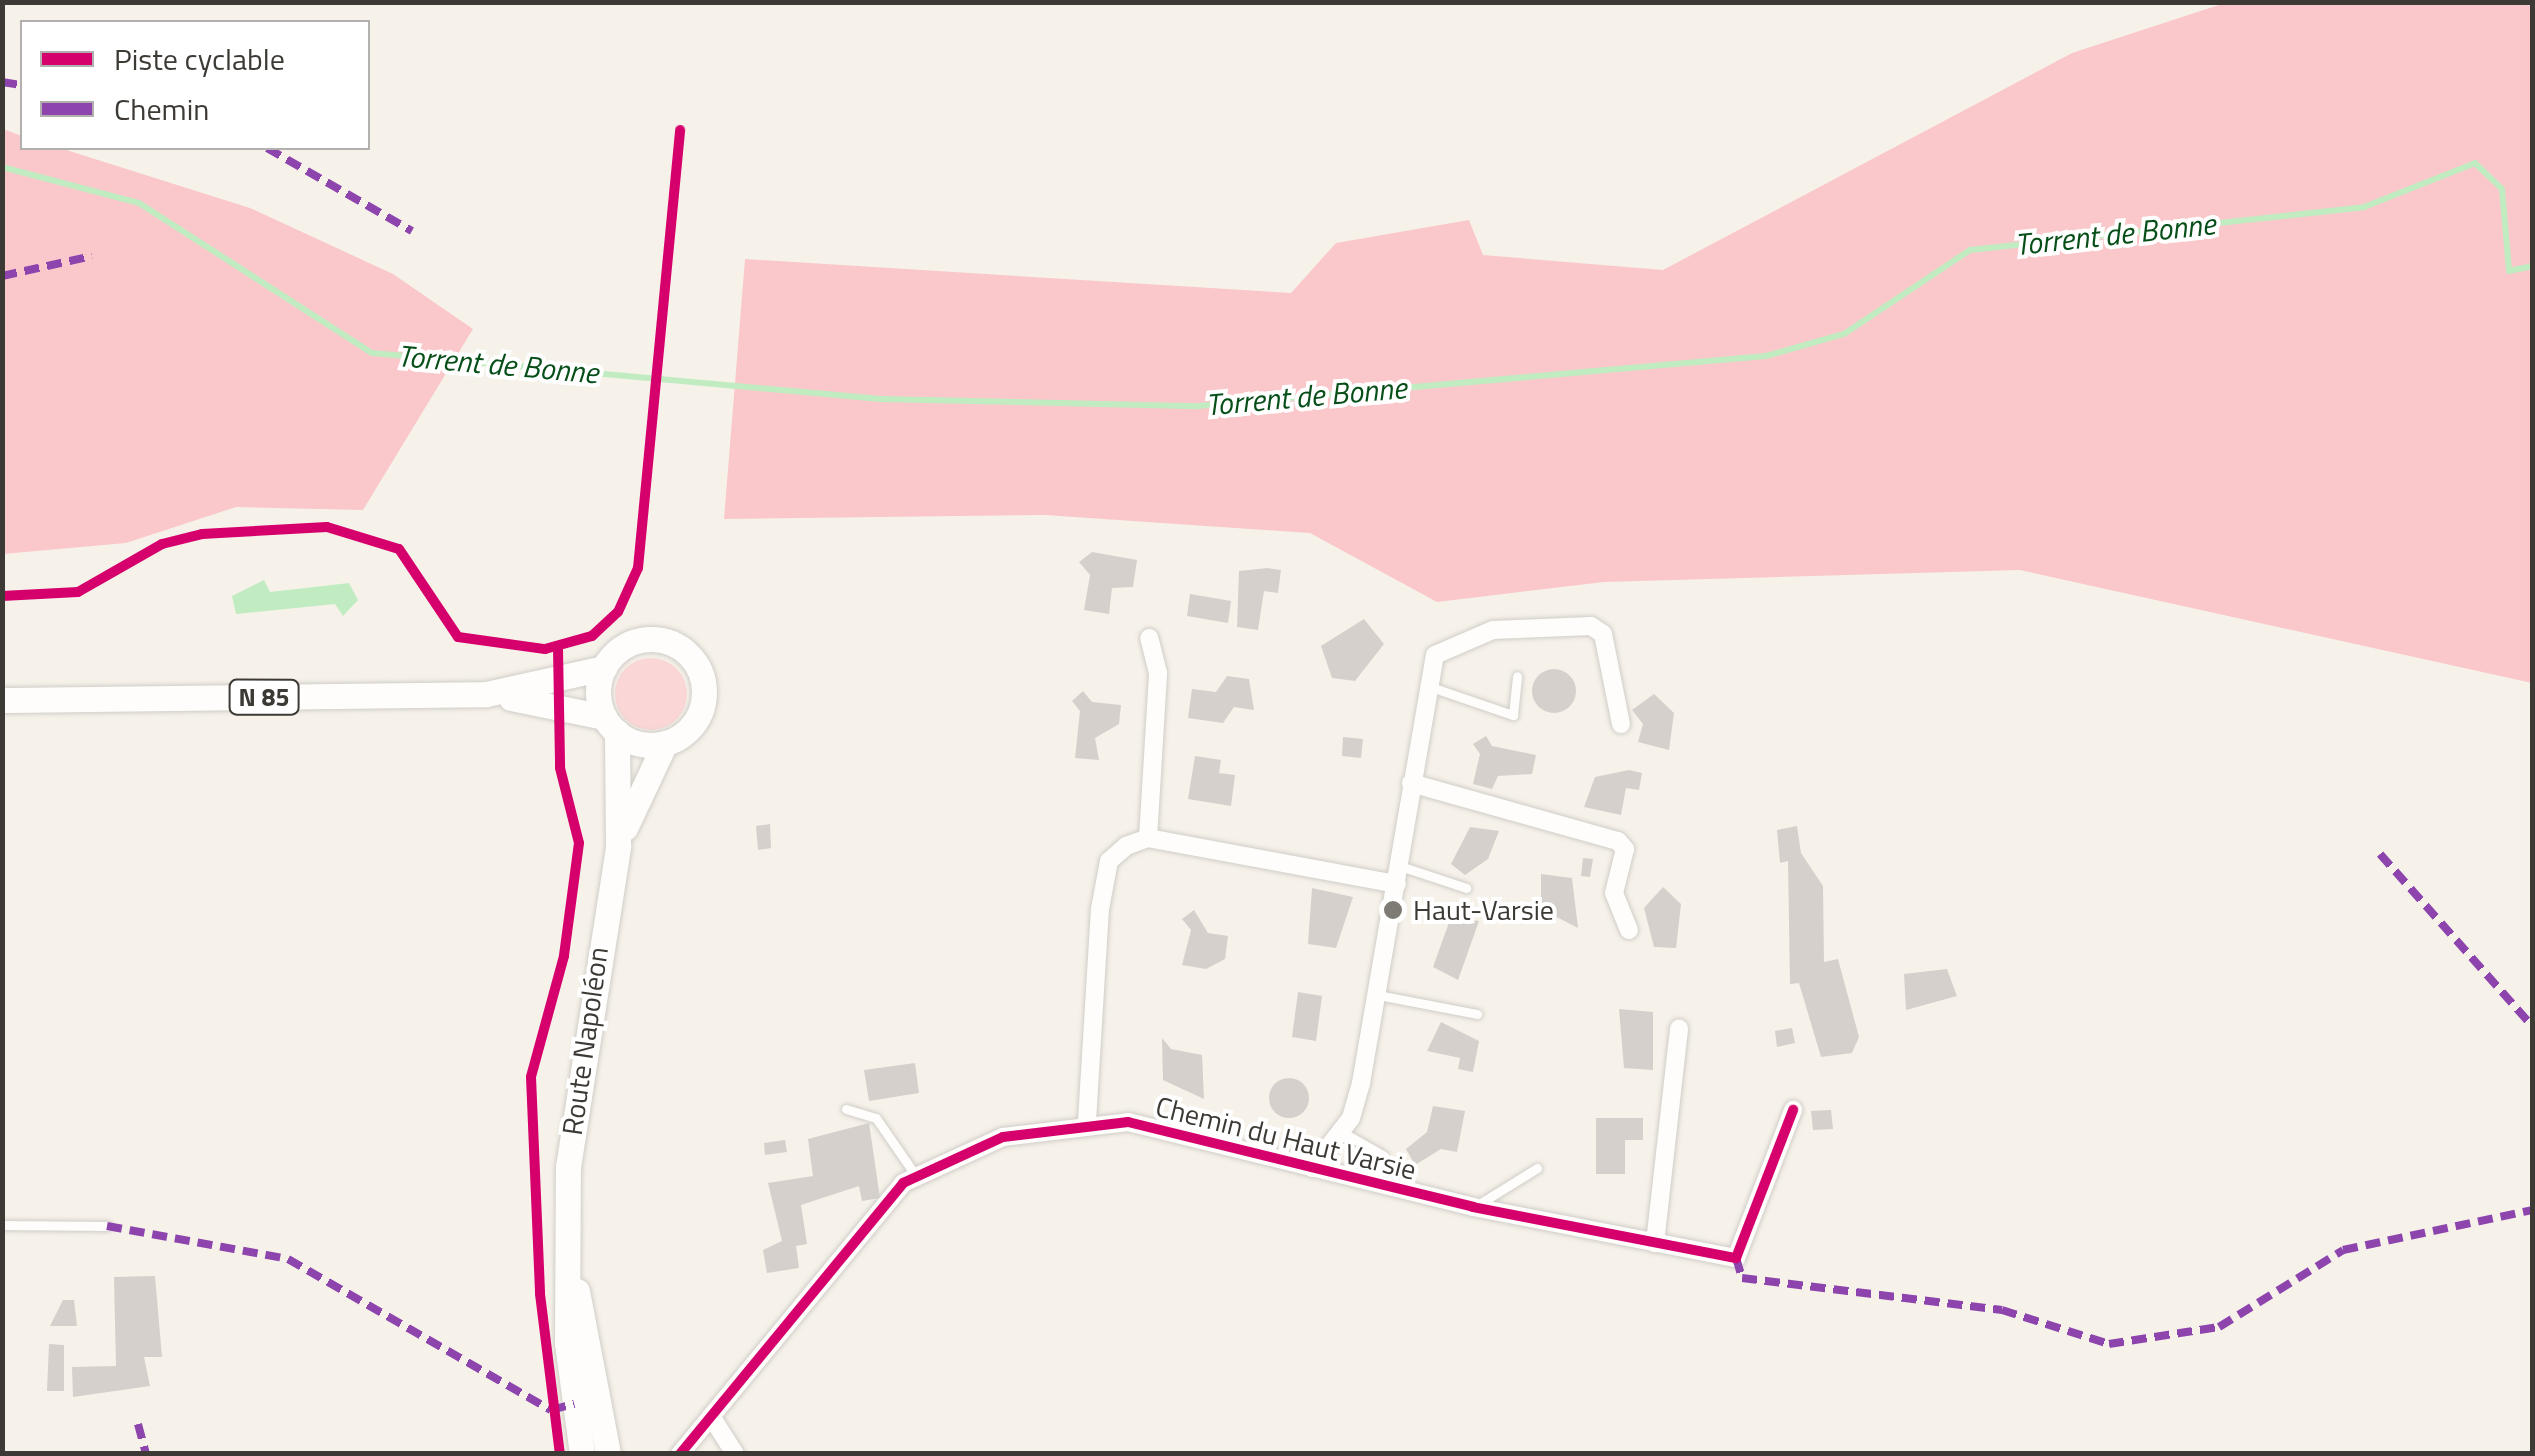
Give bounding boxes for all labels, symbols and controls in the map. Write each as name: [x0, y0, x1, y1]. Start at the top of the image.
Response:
legend: [20, 20, 370, 150]
text: Piste cyclable: [114, 36, 285, 82]
text: Chemin: [114, 86, 209, 132]
water label: Torrent de Bonne: [2013, 206, 2217, 262]
water label: Torrent de Bonne: [396, 337, 600, 391]
water label: Torrent de Bonne: [1204, 369, 1408, 423]
road number: N 85: [226, 677, 302, 717]
place label: Haut-Varsie: [1413, 893, 1554, 927]
marker: Haut-Varsie: [1382, 899, 1404, 921]
street label: Route Napoléon: [555, 945, 615, 1137]
street label: Chemin du Haut Varsie: [1152, 1089, 1420, 1187]

